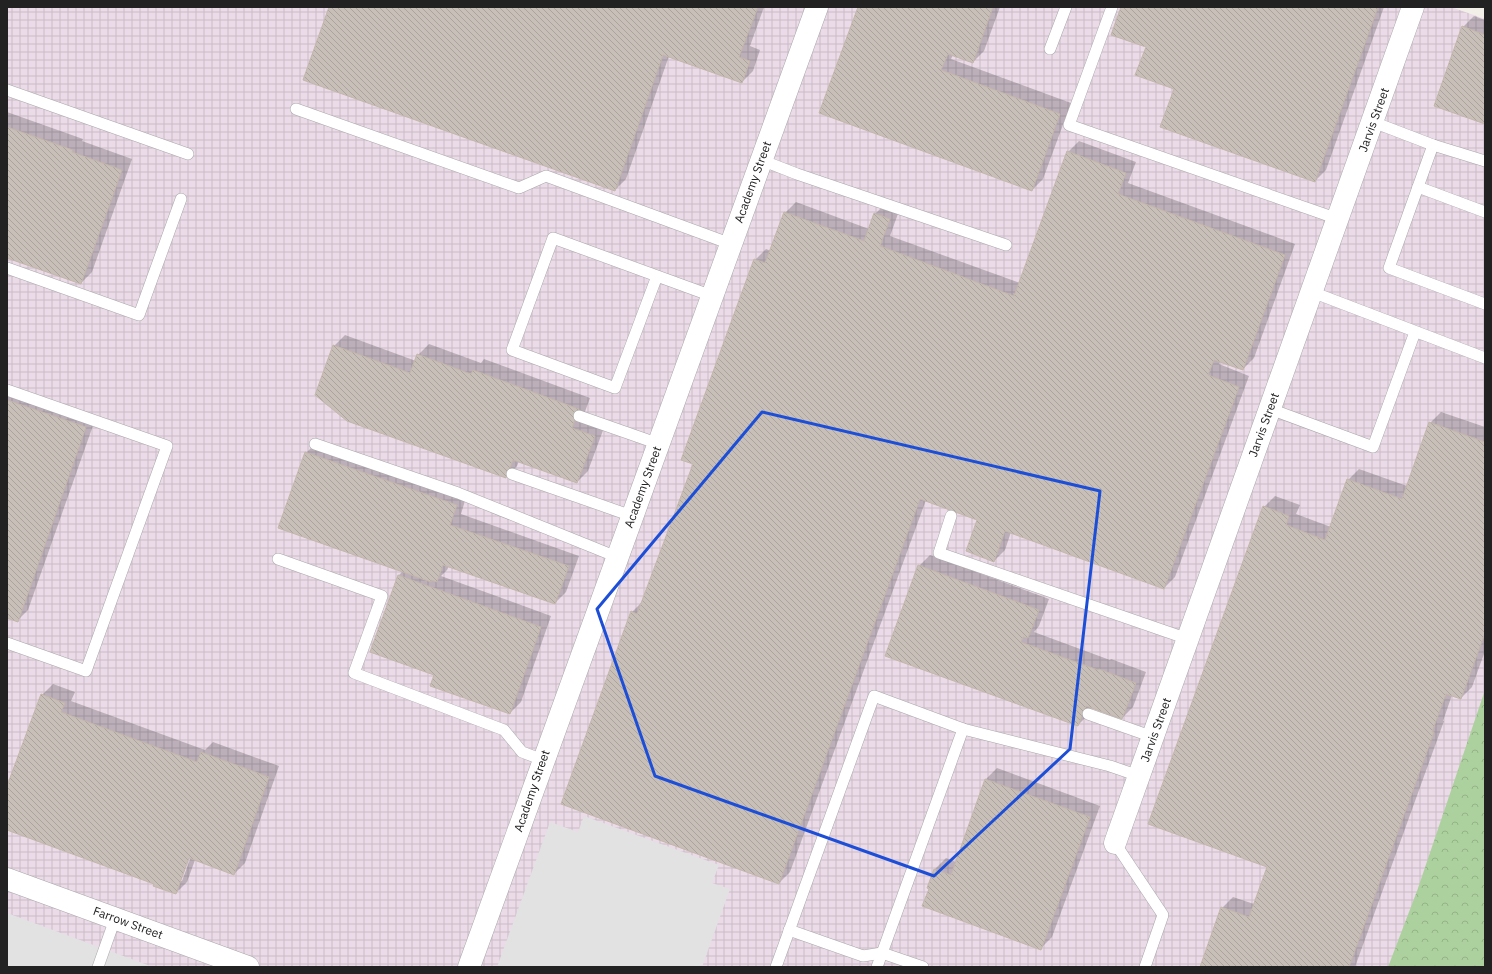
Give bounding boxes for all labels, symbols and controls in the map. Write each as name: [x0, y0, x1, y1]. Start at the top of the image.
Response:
street label: Jarvis Street: [1355, 86, 1392, 154]
street label: Academy Street: [731, 139, 774, 225]
street label: Jarvis Street: [1245, 391, 1282, 459]
street label: Academy Street: [621, 444, 664, 530]
street label: Jarvis Street: [1137, 696, 1174, 764]
street label: Academy Street: [510, 748, 553, 834]
street label: Farrow Street: [91, 903, 165, 942]

